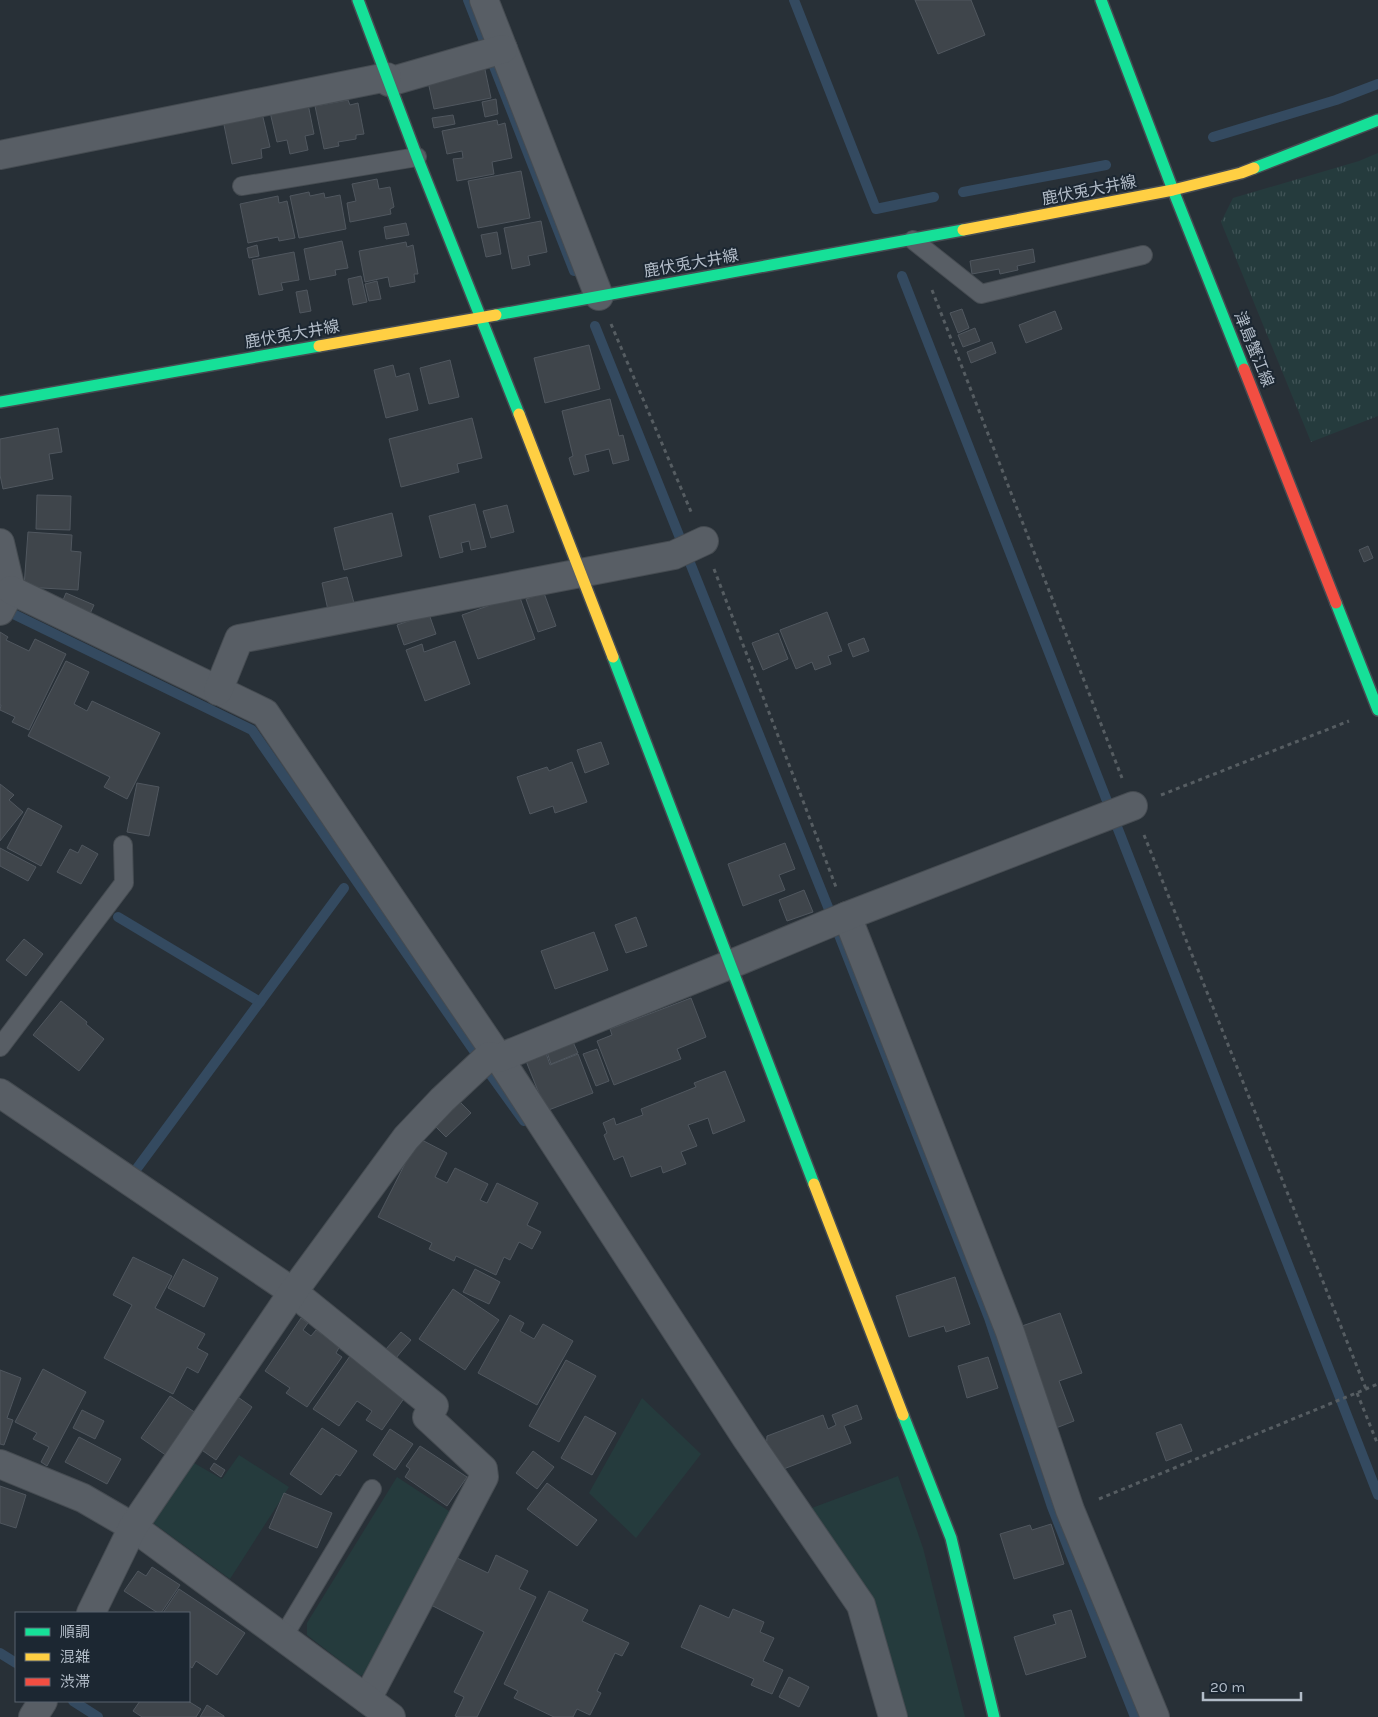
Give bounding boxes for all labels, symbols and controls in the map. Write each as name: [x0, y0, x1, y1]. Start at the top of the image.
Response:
street label: 鹿伏兎大井線: [1040, 172, 1138, 208]
street label: 鹿伏兎大井線: [642, 245, 740, 281]
street label: 津島蟹江線: [1230, 308, 1278, 390]
street label: 鹿伏兎大井線: [243, 316, 341, 352]
legend: [15, 1612, 190, 1702]
text: 順調: [60, 1623, 90, 1641]
text: 混雑: [60, 1648, 90, 1666]
scale bar: [1203, 1670, 1300, 1702]
text: 渋滞: [60, 1673, 90, 1691]
text: 20 m: [1210, 1678, 1245, 1696]

